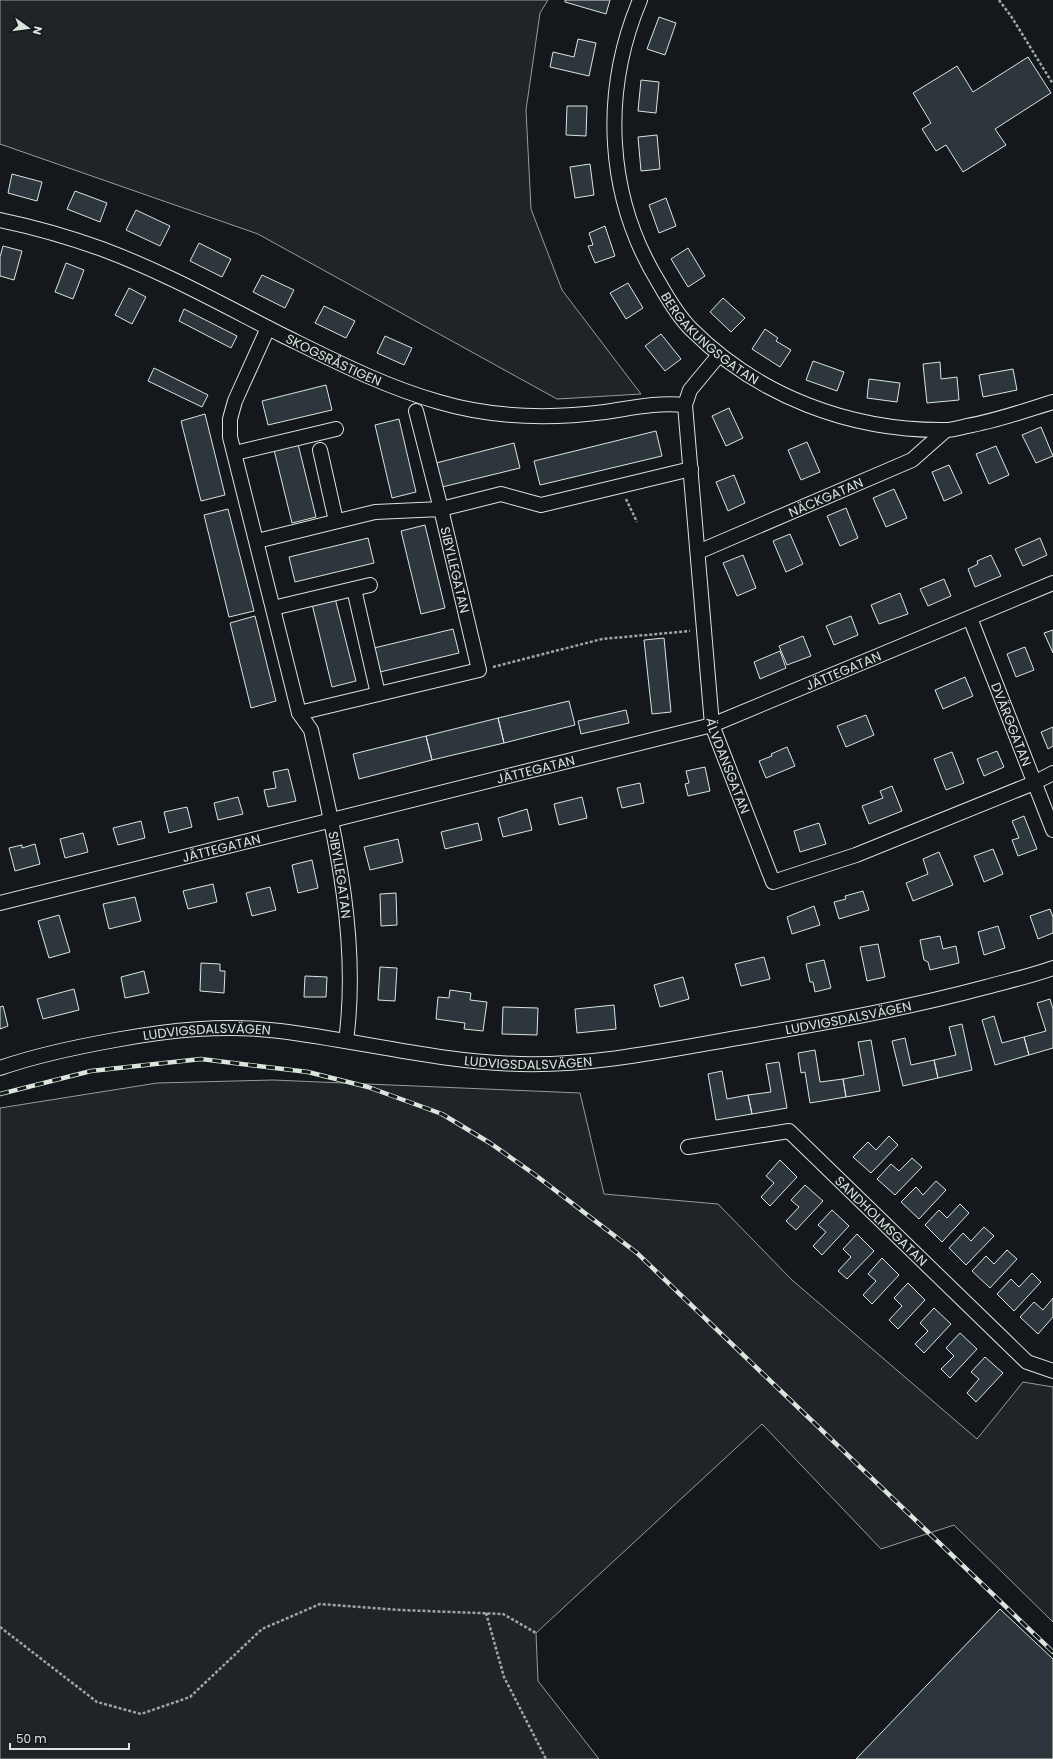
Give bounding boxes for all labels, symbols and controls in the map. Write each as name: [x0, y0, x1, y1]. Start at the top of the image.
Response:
north arrow: [8, 8, 48, 48]
text: N: [29, 24, 46, 36]
street label: BERGAKUNGSGATAN: [656, 289, 762, 389]
street label: SKOGSRÅSTIGEN: [282, 329, 384, 391]
street label: NÄCKGATAN: [786, 473, 866, 522]
street label: SIBYLLEGATAN: [435, 525, 474, 615]
street label: JÄTTEGATAN: [803, 647, 884, 695]
street label: DVÄRGGATAN: [986, 680, 1036, 769]
street label: ÄLVDANSGATAN: [701, 717, 755, 817]
street label: JÄTTEGATAN: [494, 751, 577, 789]
street label: JÄTTEGATAN: [180, 829, 263, 867]
street label: SIBYLLEGATAN: [323, 830, 356, 920]
street label: LUDVIGSDALSVÄGEN: [784, 996, 913, 1039]
street label: LUDVIGSDALSVÄGEN: [142, 1019, 272, 1045]
street label: LUDVIGSDALSVÄGEN: [463, 1051, 593, 1074]
street label: SANDHOLMSGATAN: [831, 1172, 932, 1270]
scale bar: [10, 1725, 129, 1751]
text: 50 m: [16, 1730, 47, 1747]

